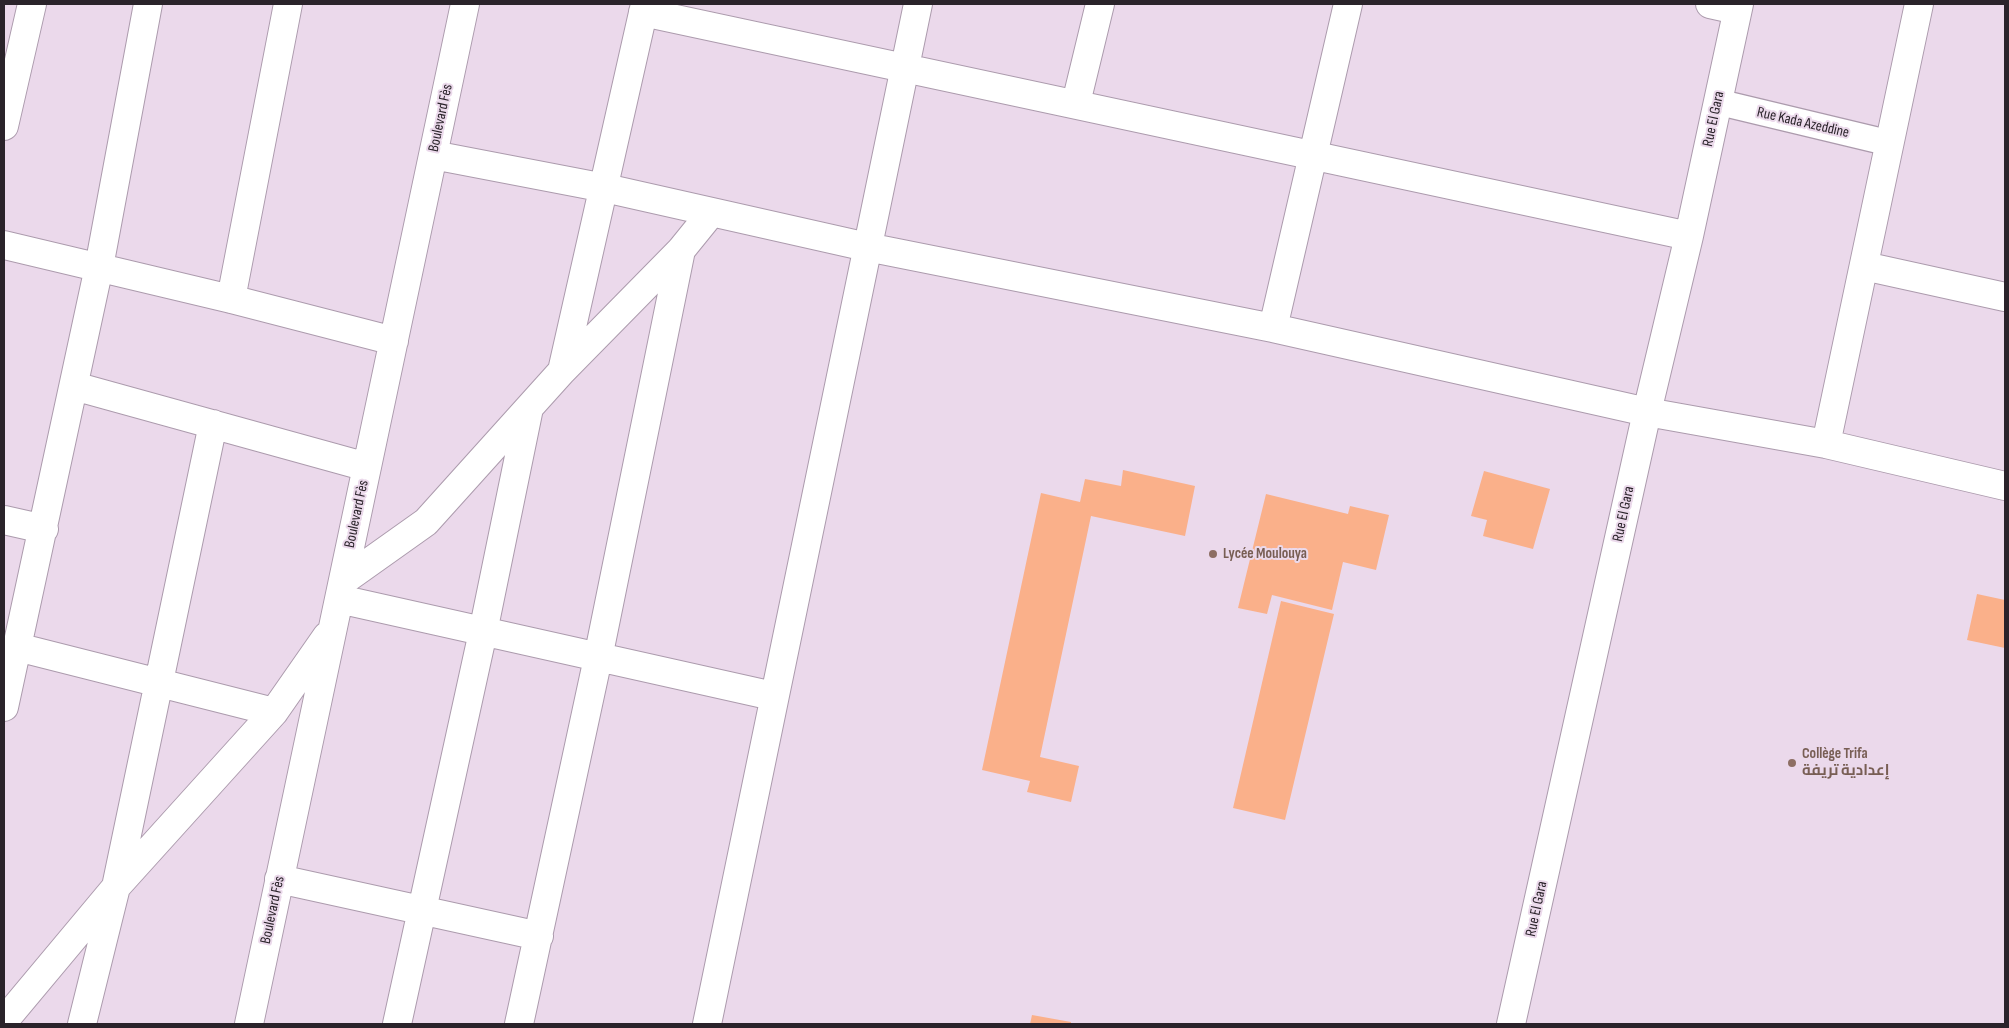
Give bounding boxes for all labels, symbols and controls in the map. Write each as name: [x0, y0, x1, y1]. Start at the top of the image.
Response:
street label: Boulevard Fès: [425, 82, 457, 154]
street label: Rue El Gara: [1699, 90, 1729, 148]
street label: Rue Kada Azeddine: [1755, 104, 1851, 142]
street label: Boulevard Fès: [341, 478, 373, 550]
street label: Rue El Gara: [1609, 485, 1639, 543]
place label: Lycée Moulouya: [1223, 545, 1307, 563]
marker: Lycée Moulouya: [1207, 548, 1219, 560]
place label: Collège Trifa إعدادية تريفة: [1802, 745, 1889, 780]
marker: Collège Trifa إعدادية تريفة: [1786, 757, 1798, 769]
street label: Boulevard Fès: [257, 874, 289, 946]
street label: Rue El Gara: [1522, 880, 1552, 938]

